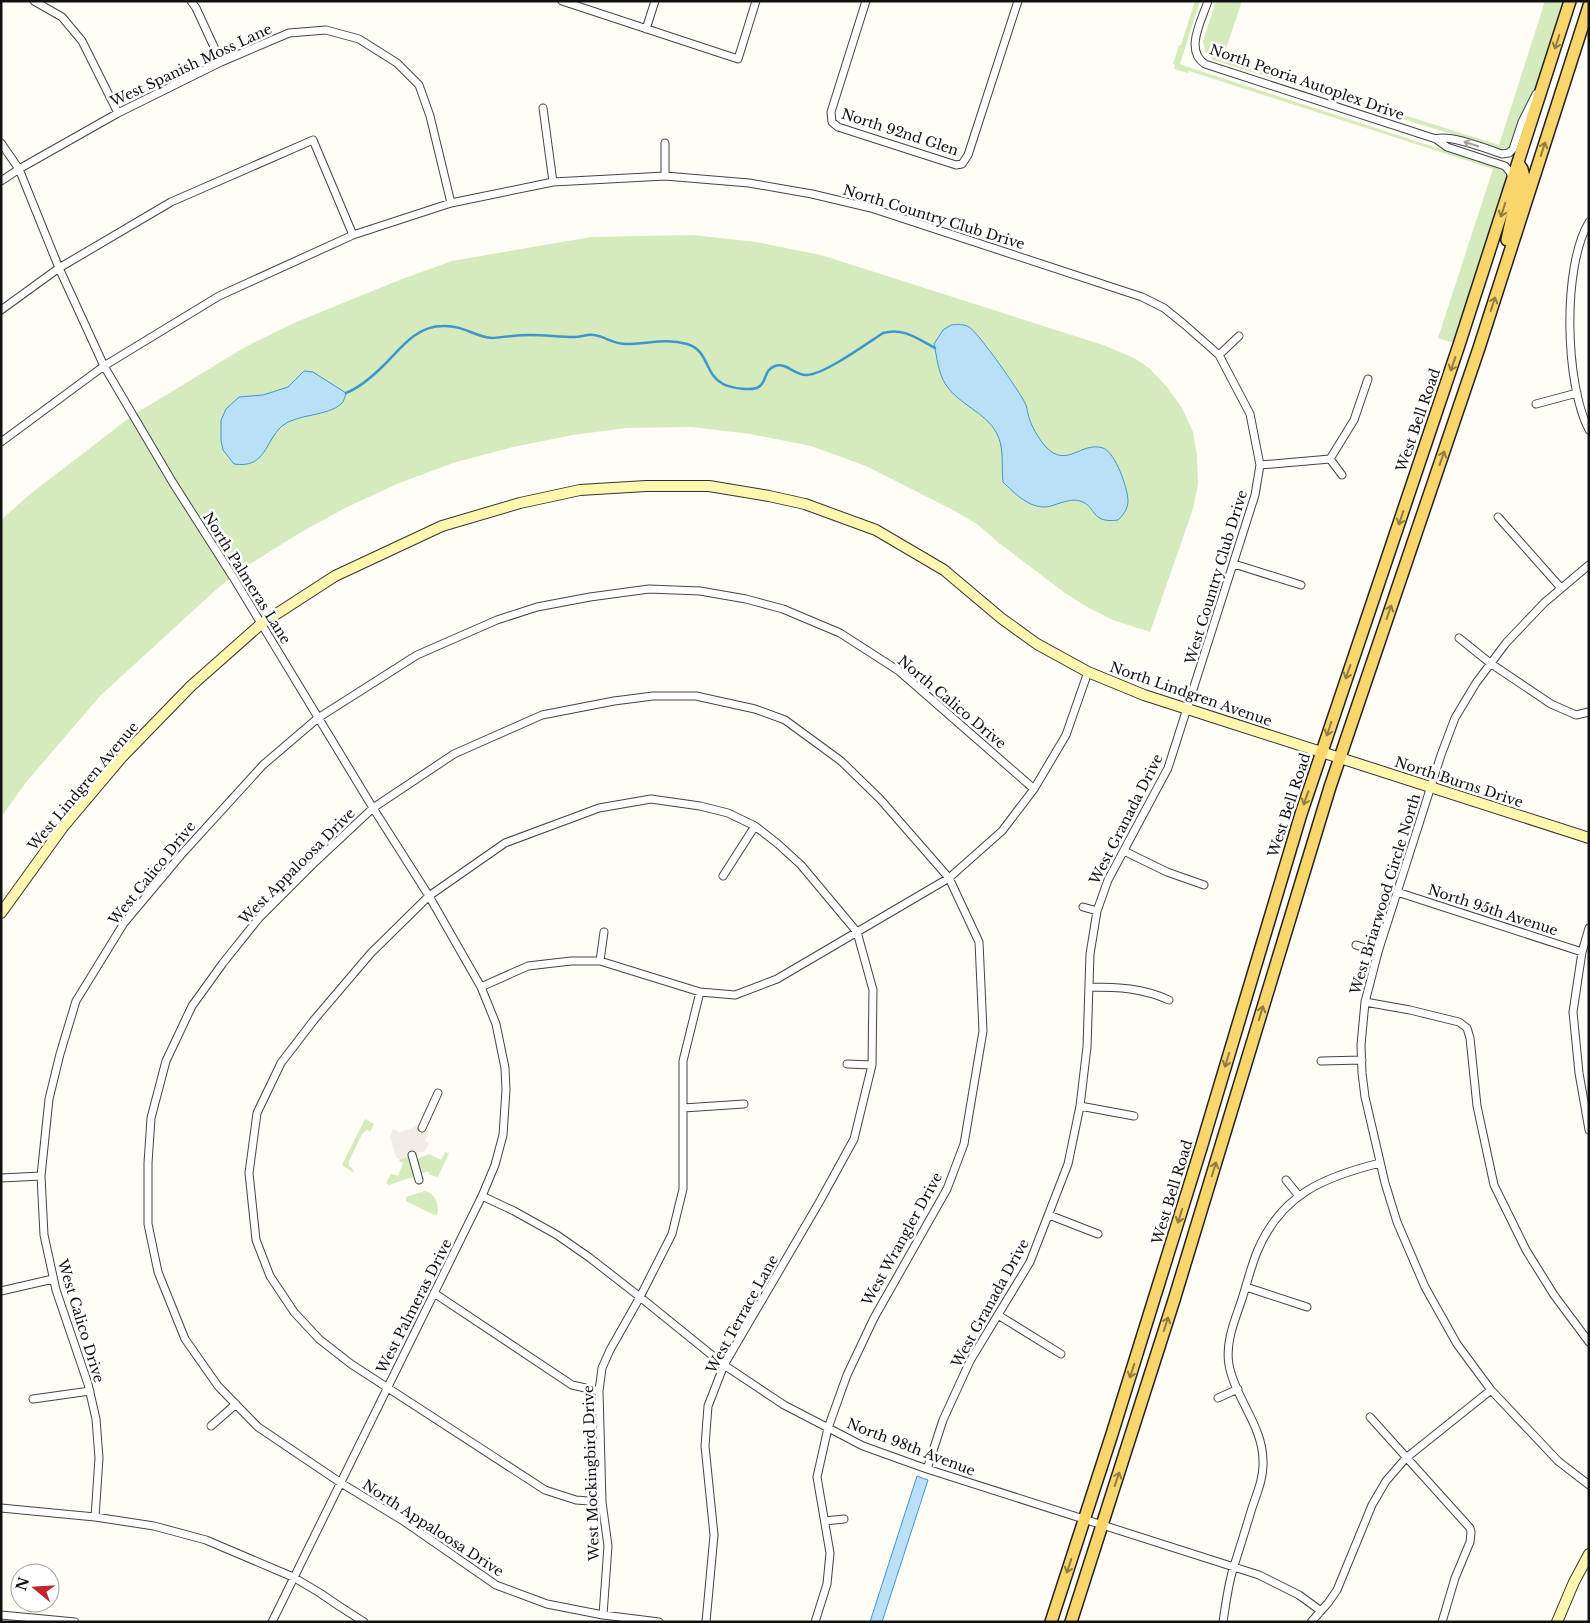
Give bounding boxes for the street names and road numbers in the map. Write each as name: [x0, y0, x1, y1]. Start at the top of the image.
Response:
street label: West Spanish Moss Lane: [106, 20, 275, 111]
street label: North Peoria Autoplex Drive: [1207, 40, 1407, 124]
street label: North 92nd Glen: [839, 105, 961, 160]
street label: North Country Club Drive: [841, 181, 1027, 253]
street label: West Bell Road: [1392, 365, 1444, 475]
street label: West Country Club Drive: [1181, 488, 1251, 667]
street label: North Palmeras Lane: [199, 509, 295, 647]
street label: North Calico Drive: [894, 651, 1010, 753]
street label: North Lindgren Avenue: [1108, 658, 1274, 730]
street label: West Lindgren Avenue: [23, 718, 142, 855]
street label: West Bell Road: [1263, 750, 1314, 860]
street label: West Granada Drive: [1085, 751, 1167, 888]
street label: North Burns Drive: [1393, 753, 1525, 811]
street label: West Briarwood Circle North: [1346, 791, 1424, 997]
street label: West Appaloosa Drive: [234, 804, 359, 929]
street label: West Calico Drive: [104, 818, 199, 929]
street label: North 95th Avenue: [1426, 880, 1560, 940]
street label: West Bell Road: [1147, 1137, 1197, 1247]
street label: West Wrangler Drive: [857, 1169, 946, 1310]
street label: West Palmeras Drive: [372, 1236, 456, 1377]
street label: West Granada Drive: [947, 1236, 1033, 1371]
street label: West Terrace Lane: [701, 1252, 782, 1377]
street label: West Calico Drive: [53, 1256, 108, 1385]
street label: West Mockingbird Drive: [579, 1385, 603, 1562]
street label: North 98th Avenue: [844, 1414, 978, 1480]
street label: North Appaloosa Drive: [359, 1476, 507, 1580]

